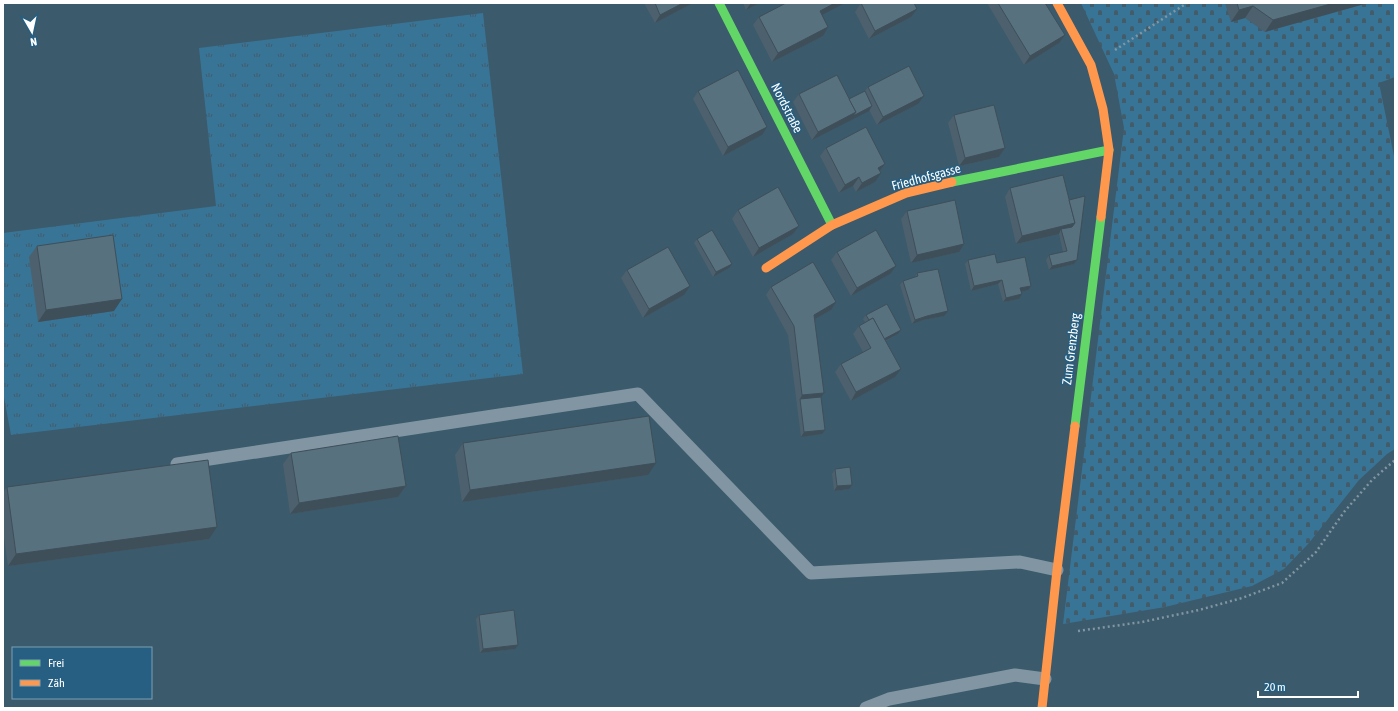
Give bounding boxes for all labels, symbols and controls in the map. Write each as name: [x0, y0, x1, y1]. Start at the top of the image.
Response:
north arrow: [12, 12, 52, 52]
text: N: [29, 35, 38, 48]
street label: Nordstraße: [768, 81, 806, 135]
street label: Friedhofsgasse: [890, 161, 962, 193]
street label: Zum Grenzberg: [1059, 312, 1083, 386]
legend: [12, 647, 152, 699]
text: Frei: [48, 656, 64, 670]
scale bar: [1258, 673, 1358, 699]
text: Zäh: [48, 676, 65, 690]
text: 20 m: [1264, 680, 1286, 694]

